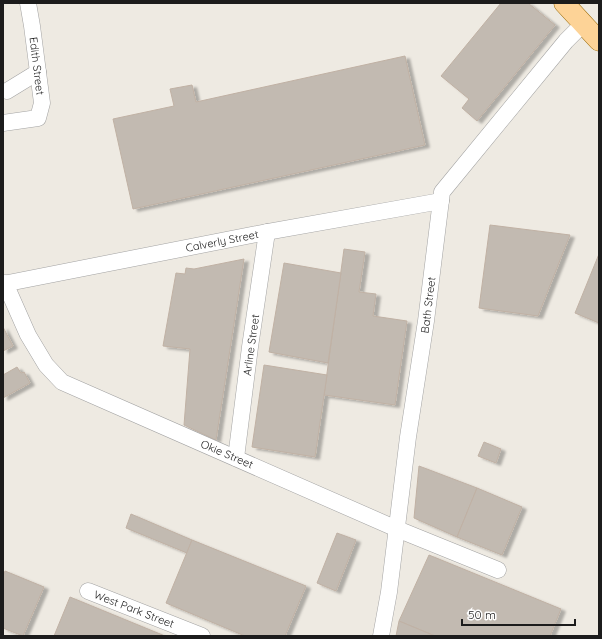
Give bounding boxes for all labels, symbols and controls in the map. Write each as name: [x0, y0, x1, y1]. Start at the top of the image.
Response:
street label: Edith Street: [27, 36, 48, 96]
street label: Calverly Street: [184, 227, 260, 255]
street label: Bath Street: [418, 276, 438, 334]
street label: Arline Street: [240, 313, 262, 377]
street label: Okie Street: [199, 437, 256, 471]
street label: West Park Street: [92, 587, 176, 631]
scale bar: [462, 601, 575, 627]
text: 50 m: [468, 607, 496, 622]

